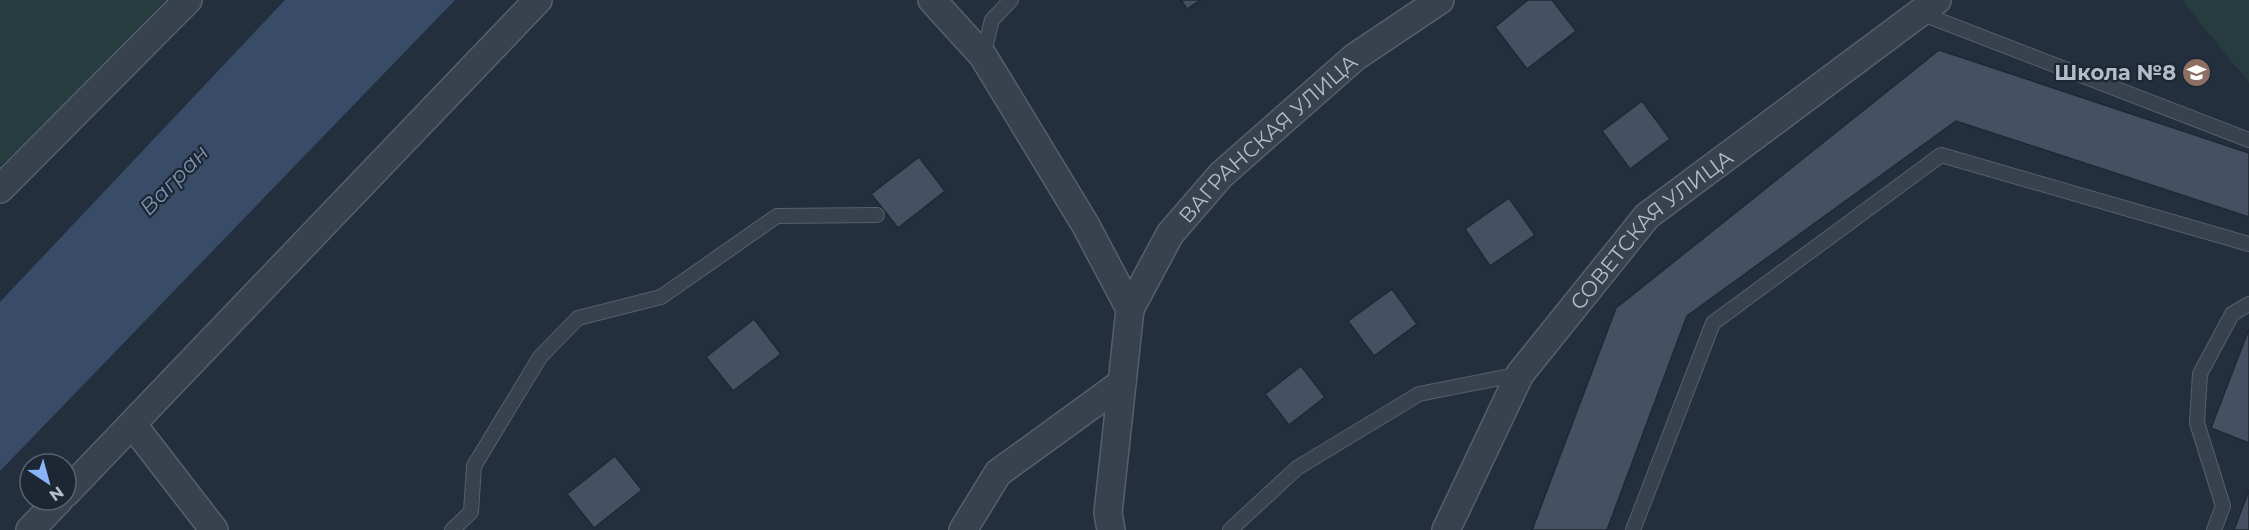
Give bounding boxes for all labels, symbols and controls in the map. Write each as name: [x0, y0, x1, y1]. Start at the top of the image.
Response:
street label: ВАГРАНСКАЯ УЛИЦА: [1173, 48, 1362, 228]
school or university icon: Школа №8: [2181, 56, 2213, 88]
place label: Школа №8: [2054, 60, 2176, 85]
water label: Вагран: [134, 139, 214, 221]
street label: СОВЕТСКАЯ УЛИЦА: [1565, 144, 1738, 314]
north arrow: [18, 452, 78, 512]
text: N: [46, 482, 67, 505]

